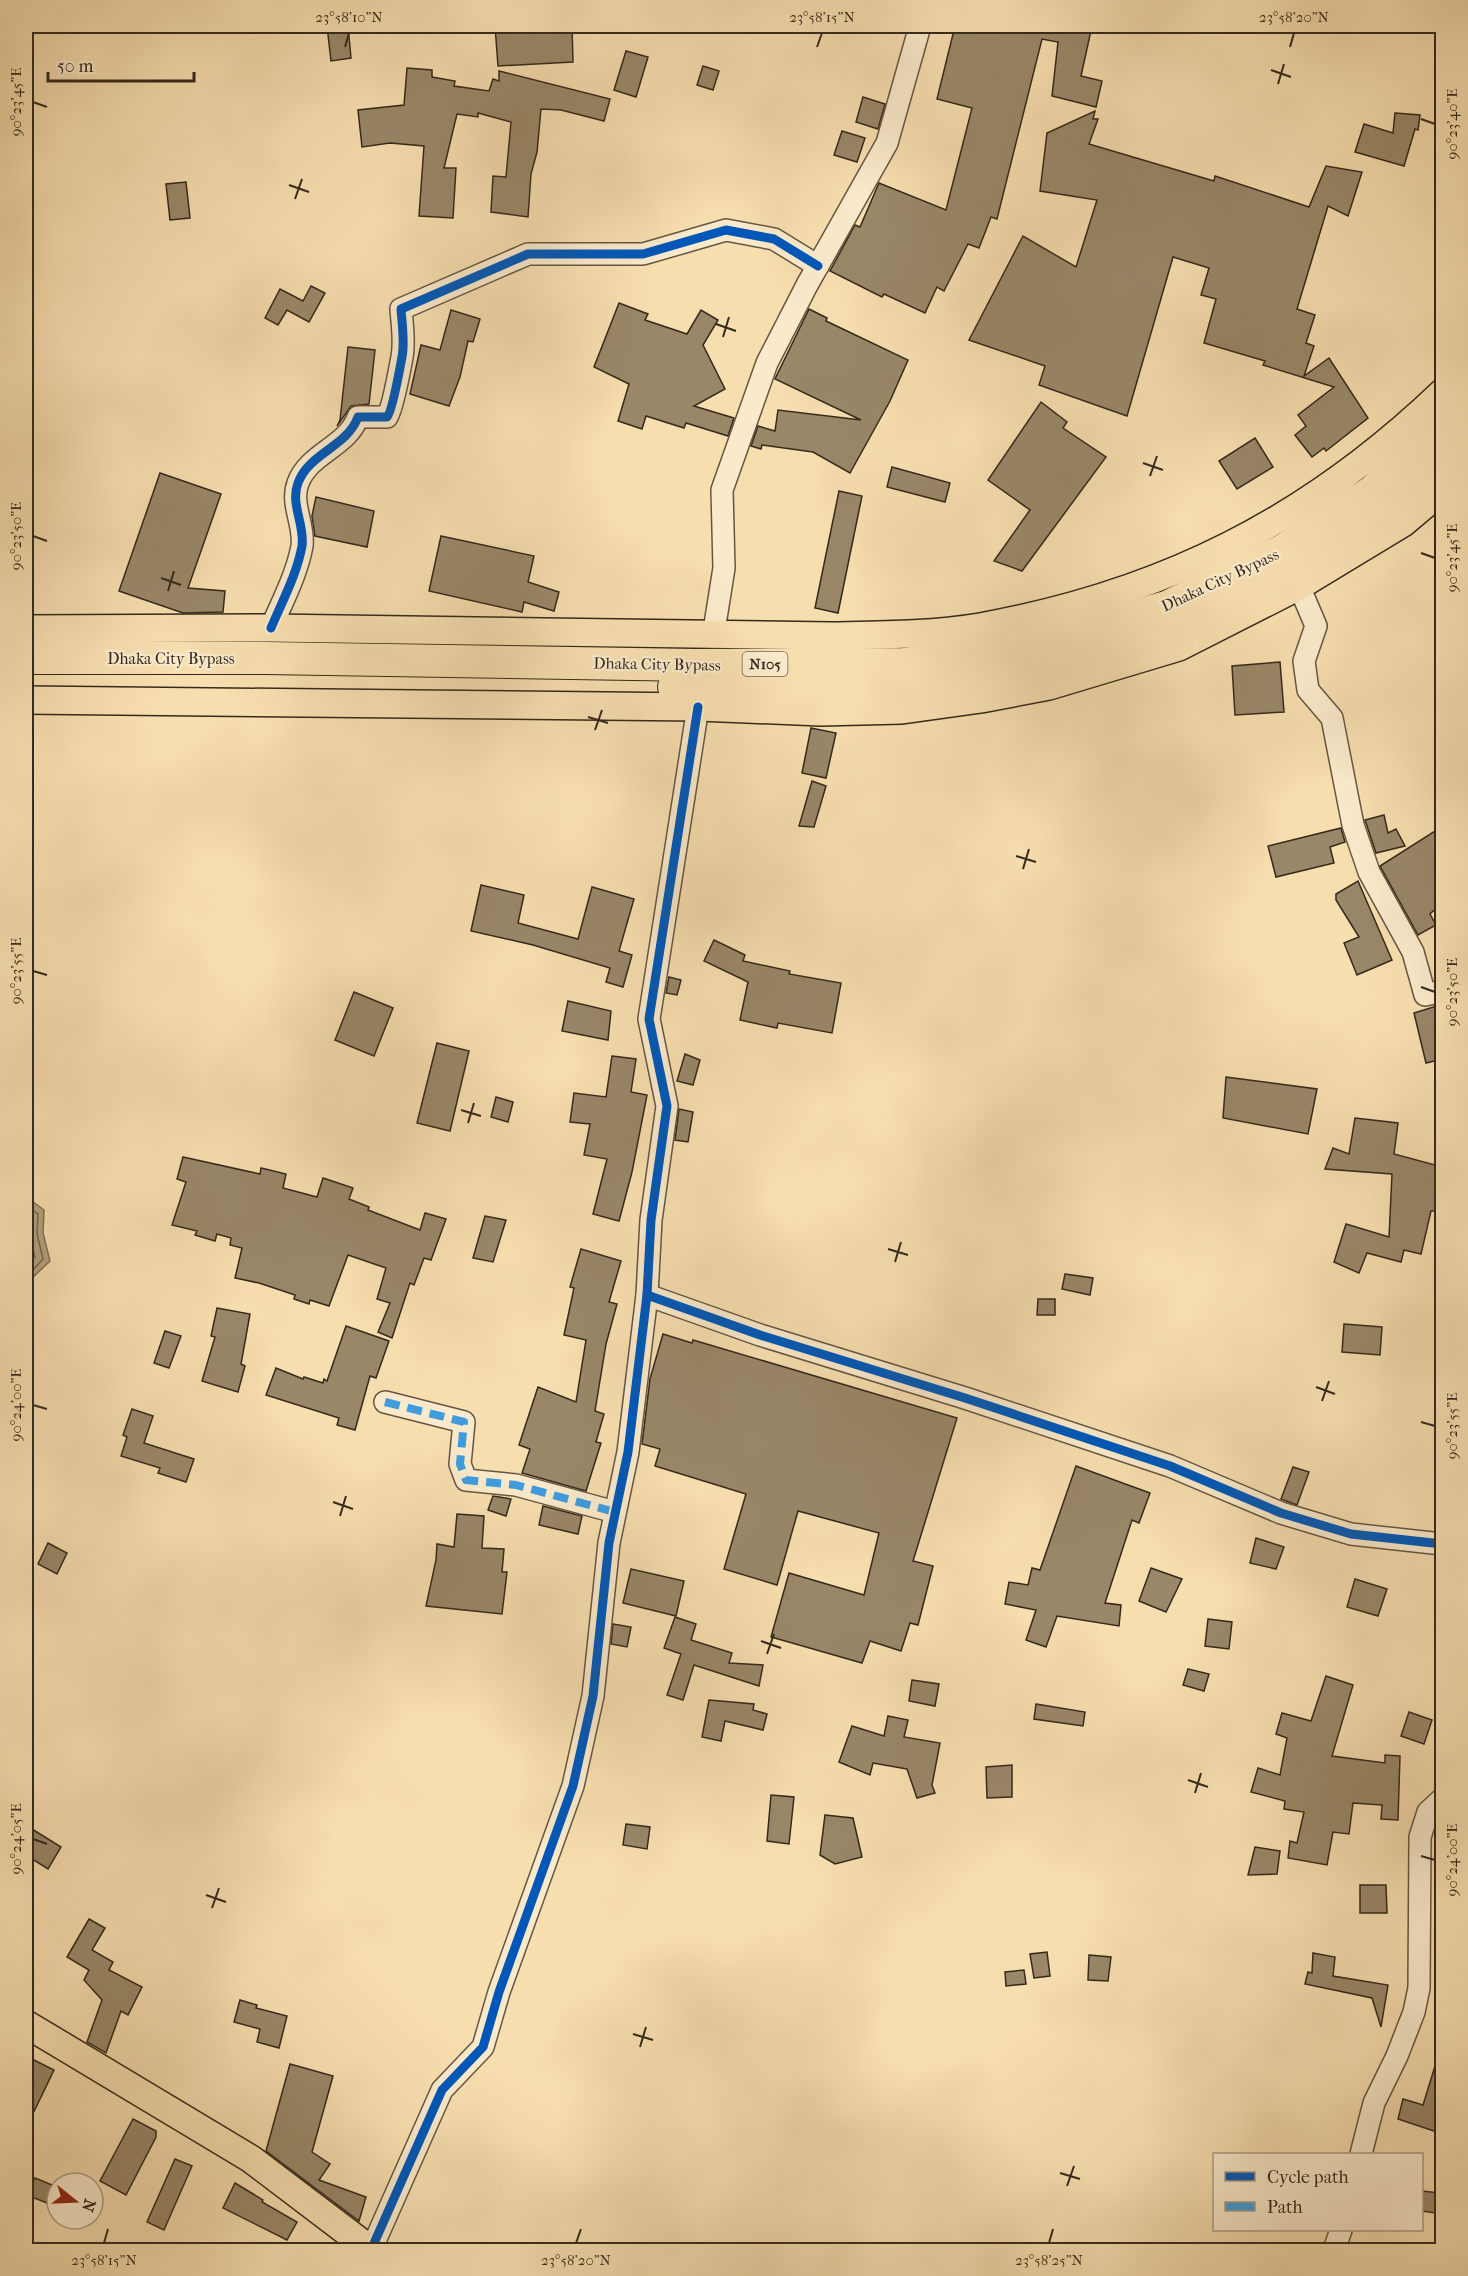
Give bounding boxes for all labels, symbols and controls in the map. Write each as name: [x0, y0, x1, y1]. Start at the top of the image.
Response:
text: 23°58'10"N: [315, 8, 383, 26]
text: 23°58'15"N: [789, 8, 855, 26]
text: 23°58'20"N: [1259, 8, 1329, 26]
scale bar: [48, 45, 194, 83]
text: 50 m: [57, 56, 94, 77]
text: 90°23'45"E: [7, 68, 25, 136]
text: 90°23'40"E: [1443, 89, 1461, 159]
text: 90°23'50"E: [7, 502, 25, 570]
text: 90°23'45"E: [1443, 524, 1461, 592]
street label: Dhaka City Bypass: [1158, 544, 1282, 616]
street label: Dhaka City Bypass: [107, 649, 235, 668]
road number: N105: [742, 652, 788, 676]
street label: Dhaka City Bypass: [593, 653, 721, 675]
text: 90°23'55"E: [7, 938, 25, 1004]
text: 90°23'50"E: [1443, 958, 1461, 1026]
text: 90°24'00"E: [7, 1369, 25, 1441]
text: 90°23'55"E: [1443, 1393, 1461, 1459]
text: 90°24'05"E: [7, 1803, 25, 1875]
text: 90°24'00"E: [1443, 1824, 1461, 1896]
legend: [1213, 2153, 1423, 2231]
text: Cycle path: [1267, 2167, 1348, 2188]
north arrow: [45, 2171, 105, 2231]
text: N: [78, 2197, 100, 2215]
text: Path: [1267, 2197, 1303, 2218]
text: 23°58'15"N: [71, 2251, 137, 2269]
text: 23°58'20"N: [541, 2251, 611, 2269]
text: 23°58'25"N: [1015, 2251, 1084, 2269]

